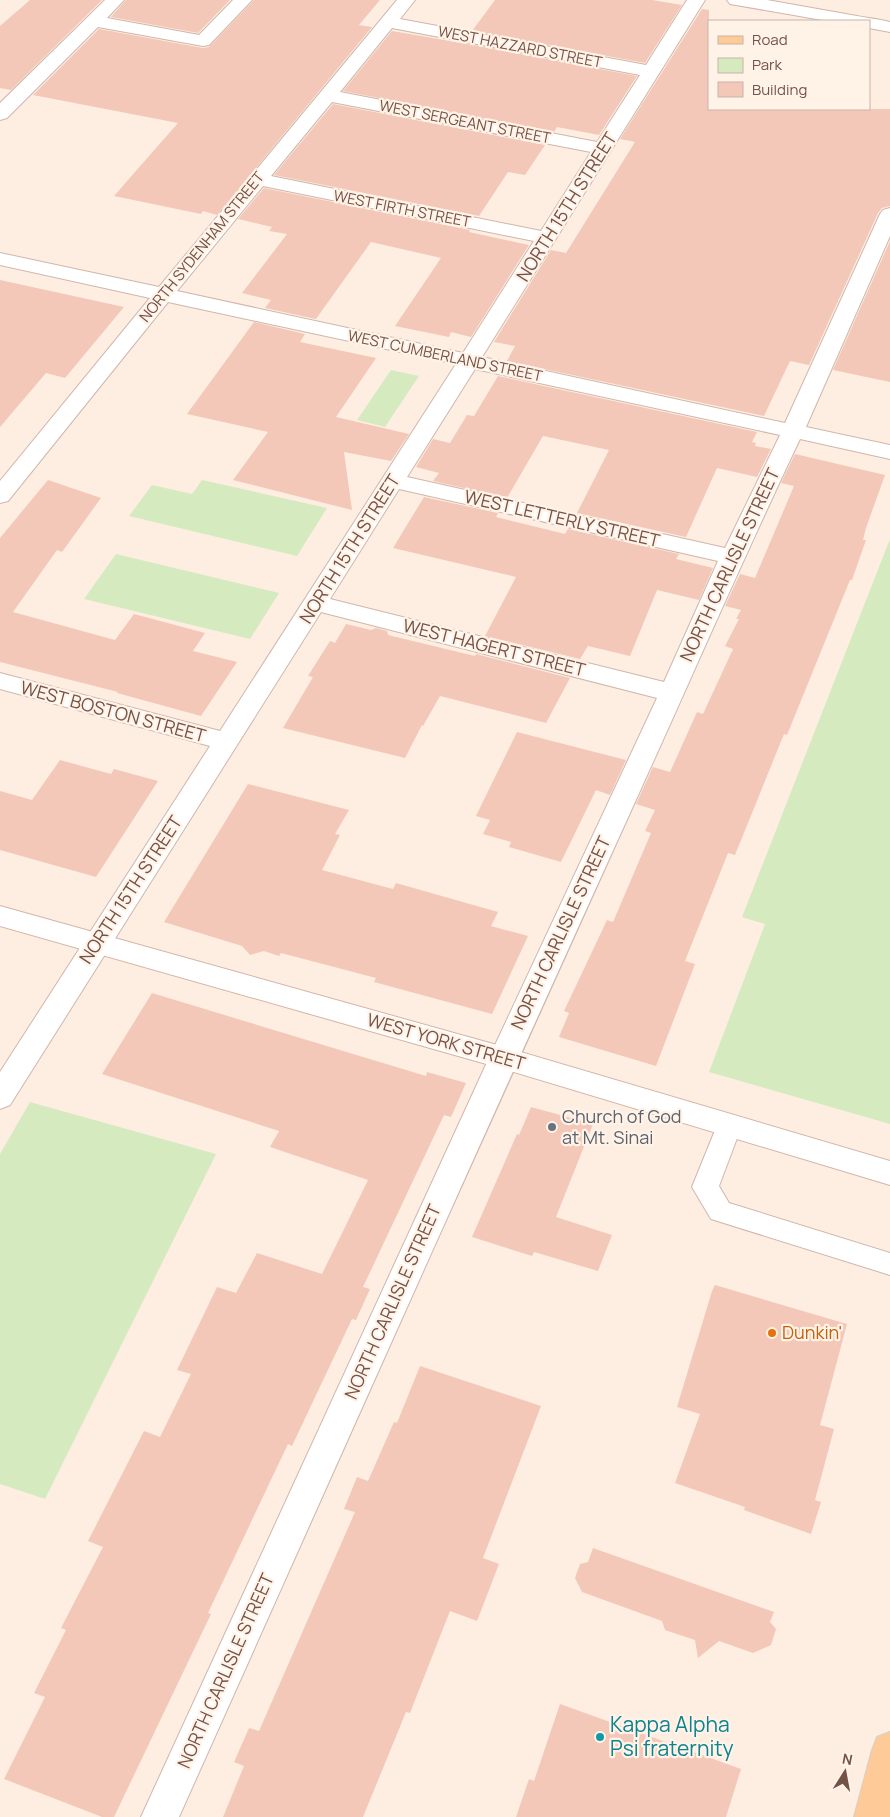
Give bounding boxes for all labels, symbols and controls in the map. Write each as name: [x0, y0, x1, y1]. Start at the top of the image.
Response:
street label: WEST HAZZARD STREET: [436, 20, 604, 73]
legend: [708, 20, 870, 110]
text: Road: [752, 29, 788, 50]
text: Park: [752, 54, 782, 75]
text: Building: [752, 79, 807, 100]
street label: WEST SERGEANT STREET: [378, 95, 553, 148]
street label: NORTH 15TH STREET: [510, 127, 622, 286]
street label: NORTH SYDENHAM STREET: [134, 167, 269, 326]
street label: WEST FIRTH STREET: [332, 185, 473, 232]
street label: WEST CUMBERLAND STREET: [346, 325, 544, 386]
street label: NORTH CARLISLE STREET: [674, 464, 785, 665]
street label: NORTH 15TH STREET: [293, 469, 405, 628]
street label: WEST LETTERLY STREET: [462, 484, 663, 552]
street label: WEST HAGERT STREET: [400, 613, 588, 681]
street label: WEST BOSTON STREET: [18, 675, 209, 747]
street label: NORTH 15TH STREET: [73, 811, 187, 968]
street label: NORTH CARLISLE STREET: [505, 832, 616, 1033]
street label: WEST YORK STREET: [364, 1007, 528, 1075]
place label: Church of God at Mt. Sinai: [562, 1104, 681, 1149]
marker: Church of God at Mt. Sinai: [546, 1121, 558, 1133]
street label: NORTH CARLISLE STREET: [338, 1200, 446, 1403]
place label: Dunkin': [782, 1320, 842, 1344]
marker: Dunkin': [766, 1327, 778, 1339]
street label: NORTH CARLISLE STREET: [171, 1569, 279, 1772]
place label: Kappa Alpha Psi fraternity: [610, 1710, 733, 1762]
marker: Kappa Alpha Psi fraternity: [594, 1731, 606, 1743]
north arrow: [820, 1747, 870, 1797]
text: N: [841, 1748, 854, 1769]

